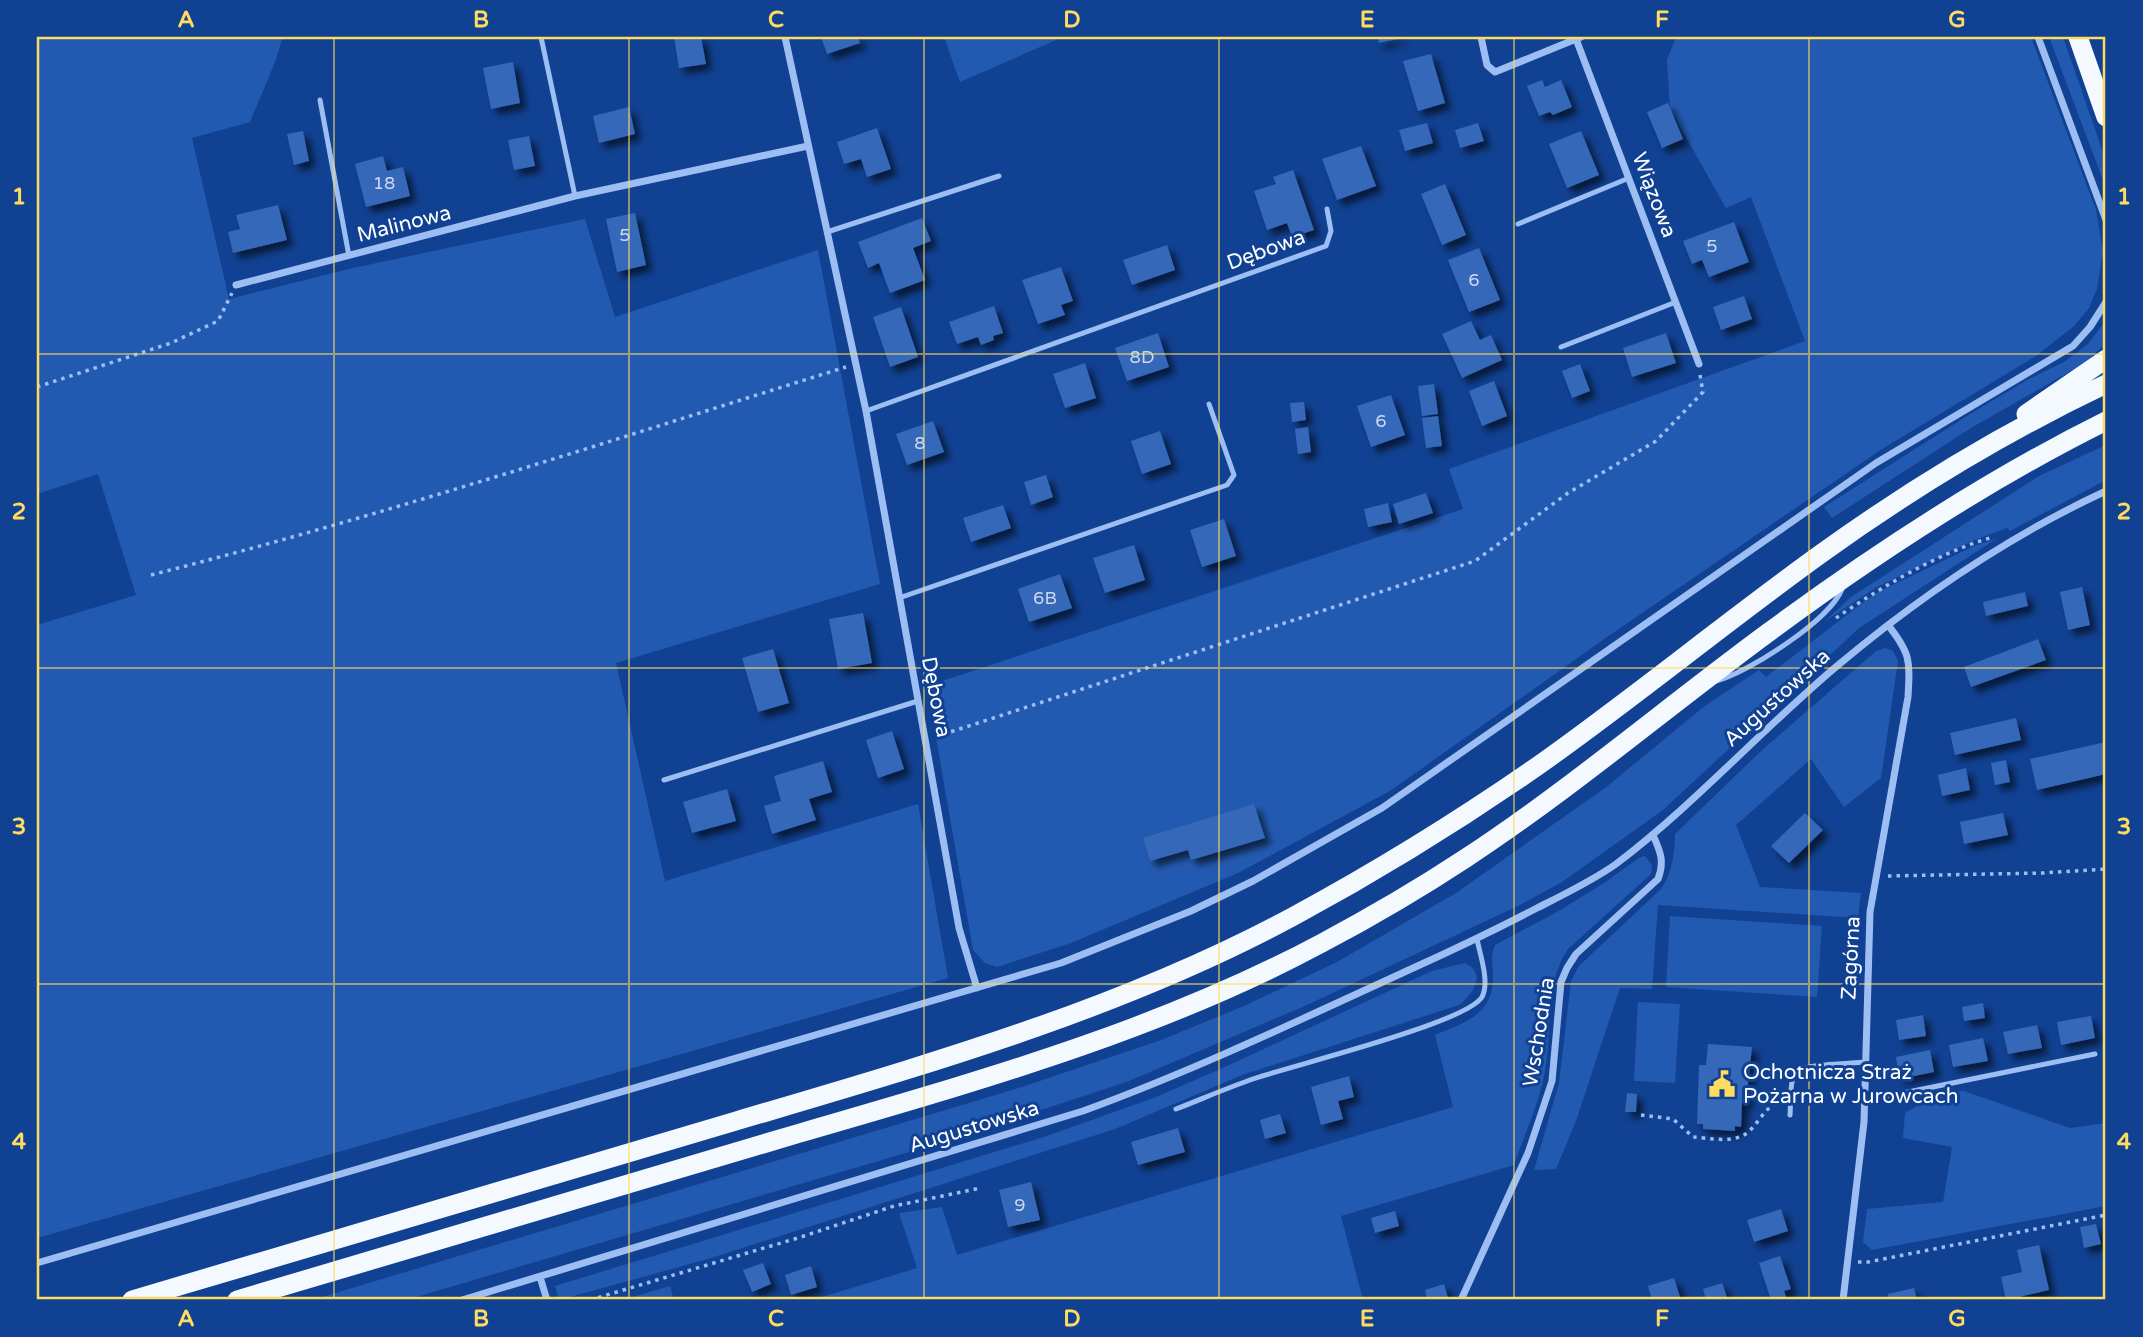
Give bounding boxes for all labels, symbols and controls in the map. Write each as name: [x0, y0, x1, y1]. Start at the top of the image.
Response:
text: A: [177, 6, 195, 34]
text: B: [473, 6, 489, 34]
text: C: [768, 6, 784, 34]
text: D: [1063, 6, 1081, 34]
text: E: [1360, 6, 1374, 34]
text: F: [1655, 6, 1669, 34]
text: G: [1948, 6, 1966, 34]
street label: Wiązowa: [1626, 149, 1682, 241]
house number: 18: [373, 172, 395, 194]
text: 1: [12, 183, 26, 211]
text: 1: [2117, 183, 2131, 211]
street label: Malinowa: [354, 200, 454, 248]
house number: 5: [619, 224, 631, 246]
street label: Dębowa: [1223, 224, 1309, 276]
house number: 5: [1706, 235, 1718, 257]
house number: 6: [1468, 269, 1480, 291]
house number: 8D: [1130, 346, 1154, 368]
house number: 6: [1375, 410, 1387, 432]
house number: 8: [914, 432, 926, 454]
text: 2: [12, 498, 26, 526]
text: 2: [2117, 498, 2131, 526]
house number: 6B: [1033, 587, 1057, 609]
street label: Augustowska: [1719, 644, 1835, 752]
street label: Dębowa: [916, 655, 956, 739]
text: 3: [12, 813, 26, 841]
text: 3: [2117, 813, 2131, 841]
street label: Zagórna: [1836, 915, 1866, 1001]
street label: Wschodnia: [1518, 976, 1560, 1088]
place label: Ochotnicza Straż Pożarna w Jurowcach: [1743, 1060, 1958, 1109]
public building icon: Ochotnicza Straż Pożarna w Jurowcach: [1707, 1069, 1737, 1099]
street label: Augustowska: [906, 1095, 1042, 1159]
text: 4: [12, 1128, 27, 1156]
text: 4: [2117, 1128, 2132, 1156]
house number: 9: [1014, 1194, 1026, 1216]
text: A: [177, 1305, 195, 1333]
text: B: [473, 1305, 489, 1333]
text: C: [768, 1305, 784, 1333]
text: D: [1063, 1305, 1081, 1333]
text: E: [1360, 1305, 1374, 1333]
text: F: [1655, 1305, 1669, 1333]
text: G: [1948, 1305, 1966, 1333]

